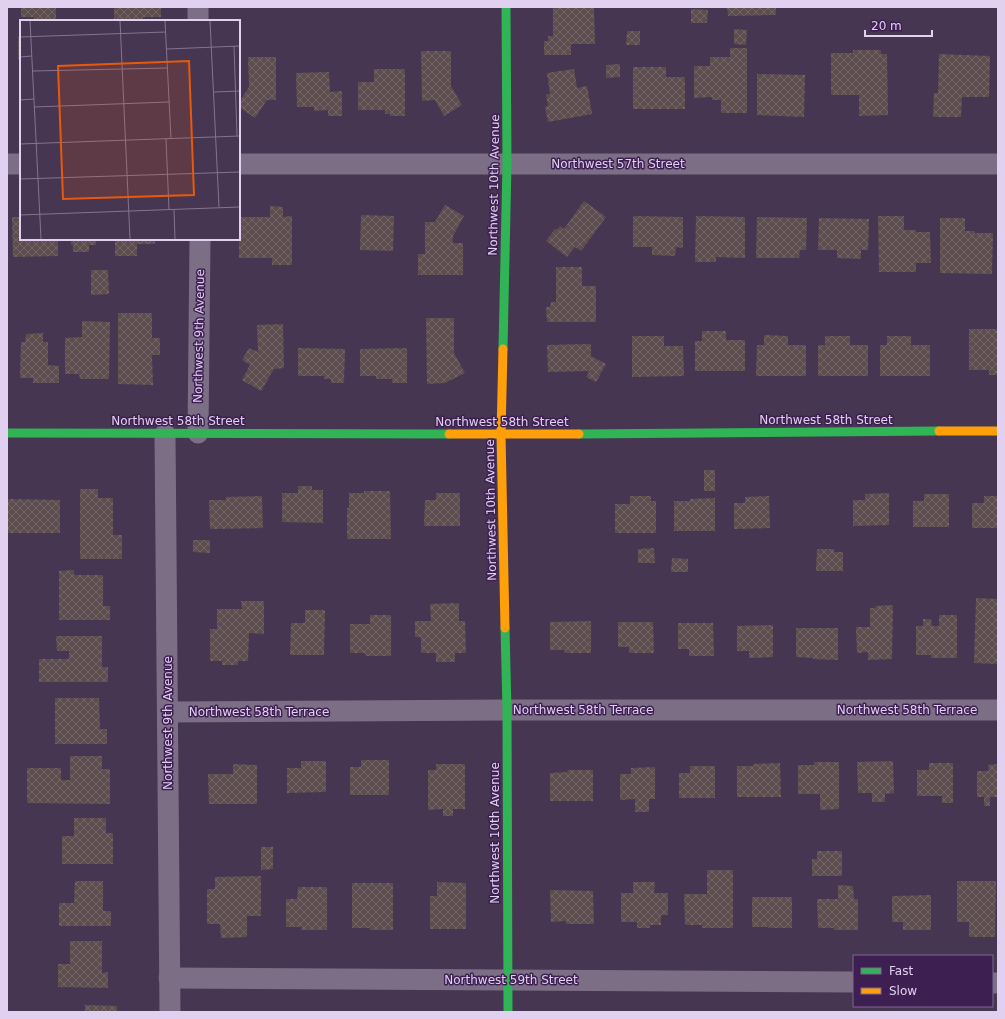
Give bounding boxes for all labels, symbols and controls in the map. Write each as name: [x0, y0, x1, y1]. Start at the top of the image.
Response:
scale bar: [865, 12, 932, 38]
text: 20 m: [871, 19, 902, 33]
inset map: [20, 20, 240, 240]
street label: Northwest 10th Avenue: [486, 114, 502, 256]
street label: Northwest 57th Street: [551, 157, 685, 171]
street label: Northwest 9th Avenue: [191, 269, 207, 403]
street label: Northwest 58th Street: [759, 413, 893, 427]
street label: Northwest 58th Street: [111, 414, 245, 428]
street label: Northwest 58th Street: [435, 415, 569, 429]
street label: Northwest 10th Avenue: [483, 439, 499, 581]
street label: Northwest 9th Avenue: [161, 656, 175, 790]
street label: Northwest 58th Terrace: [513, 703, 653, 717]
street label: Northwest 58th Terrace: [837, 703, 977, 717]
street label: Northwest 58th Terrace: [189, 705, 329, 719]
street label: Northwest 10th Avenue: [488, 762, 502, 904]
legend: [853, 955, 993, 1007]
text: Fast: [889, 964, 913, 978]
street label: Northwest 59th Street: [444, 973, 578, 987]
text: Slow: [889, 984, 917, 998]

